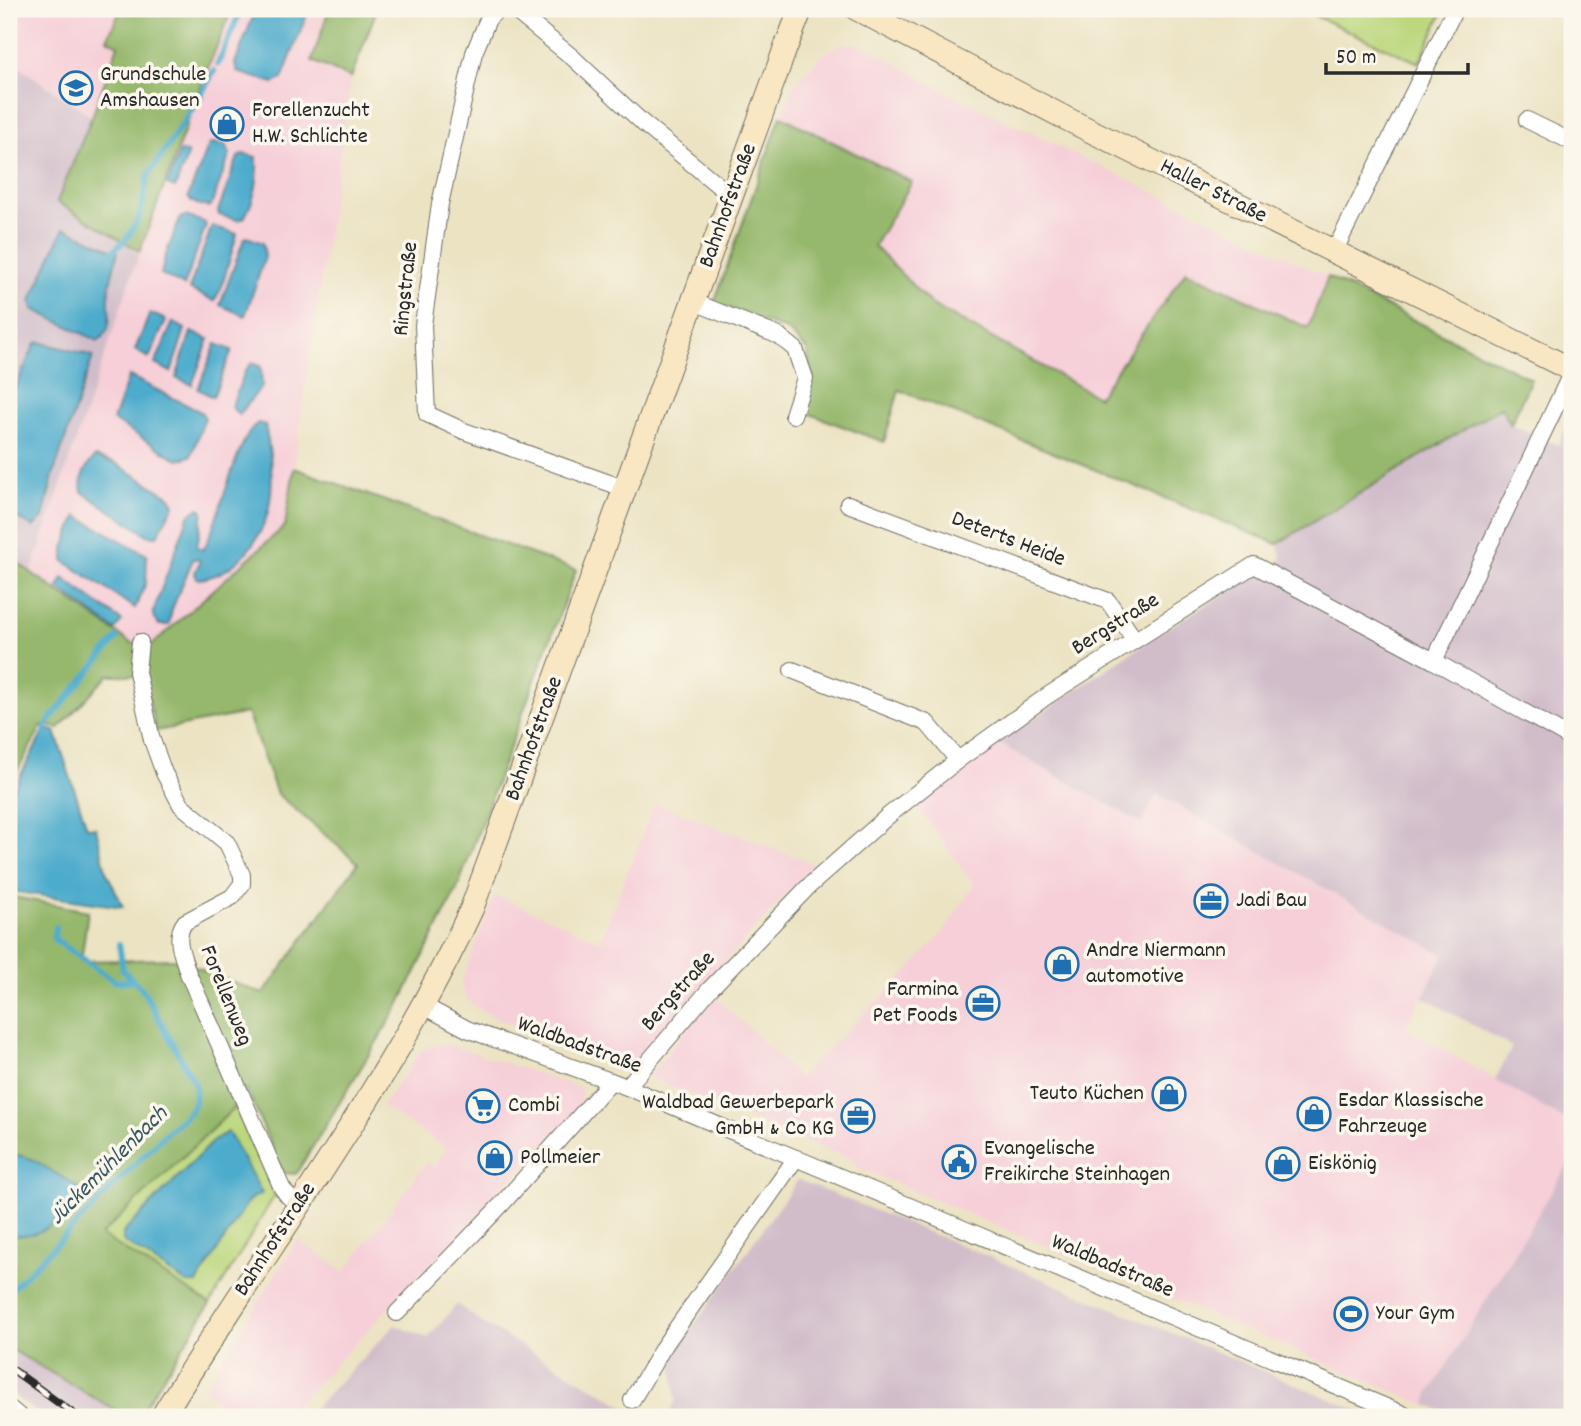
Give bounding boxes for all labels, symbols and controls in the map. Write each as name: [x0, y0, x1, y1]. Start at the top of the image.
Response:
scale bar: [1326, 32, 1467, 76]
text: 50 m: [1336, 44, 1376, 74]
place label: Grundschule Amshausen: [100, 59, 206, 118]
school or university icon: Grundschule Amshausen: [57, 69, 95, 107]
place label: Forellenzucht H.W. Schlichte: [252, 95, 370, 154]
shop icon: Forellenzucht H.W. Schlichte: [208, 105, 246, 143]
street label: Bahnhofstraße: [691, 139, 767, 273]
street label: Haller Straße: [1154, 151, 1272, 233]
street label: Ringstraße: [386, 240, 428, 338]
street label: Deterts Heide: [946, 503, 1070, 577]
street label: Bergstraße: [1066, 585, 1166, 665]
street label: Bahnhofstraße: [497, 672, 573, 806]
office icon: Jadi Bau: [1192, 882, 1230, 920]
place label: Jadi Bau: [1236, 885, 1307, 918]
place label: Andre Niermann automotive: [1086, 935, 1226, 994]
street label: Forellenweg: [190, 941, 260, 1051]
street label: Bergstraße: [634, 944, 724, 1040]
shop icon: Andre Niermann automotive: [1043, 945, 1081, 983]
place label: Farmina Pet Foods: [872, 974, 959, 1033]
office icon: Farmina Pet Foods: [964, 984, 1002, 1022]
street label: Waldbadstraße: [512, 1008, 646, 1084]
shop icon: Teuto Küchen: [1150, 1075, 1188, 1113]
place label: Teuto Küchen: [1030, 1078, 1144, 1111]
place label: Esdar Klassische Fahrzeuge: [1338, 1085, 1484, 1144]
supermarket icon: Combi: [464, 1087, 502, 1125]
place label: Waldbad Gewerbepark GmbH & Co KG: [642, 1087, 834, 1146]
place label: Combi: [508, 1090, 560, 1123]
shop icon: Esdar Klassische Fahrzeuge: [1295, 1095, 1333, 1133]
office icon: Waldbad Gewerbepark GmbH & Co KG: [839, 1097, 877, 1135]
water label: Jückemühlenbach: [42, 1098, 177, 1233]
place label: Evangelische Freikirche Steinhagen: [984, 1133, 1170, 1192]
shop icon: Pollmeier: [476, 1139, 514, 1177]
place label: Pollmeier: [520, 1142, 601, 1175]
public building icon: Evangelische Freikirche Steinhagen: [940, 1143, 978, 1181]
shop icon: Eiskönig: [1264, 1145, 1302, 1183]
place label: Eiskönig: [1308, 1148, 1377, 1181]
street label: Bahnhofstraße: [227, 1176, 325, 1304]
street label: Waldbadstraße: [1046, 1226, 1178, 1308]
sports icon: Your Gym: [1332, 1295, 1370, 1333]
place label: Your Gym: [1376, 1298, 1455, 1331]

